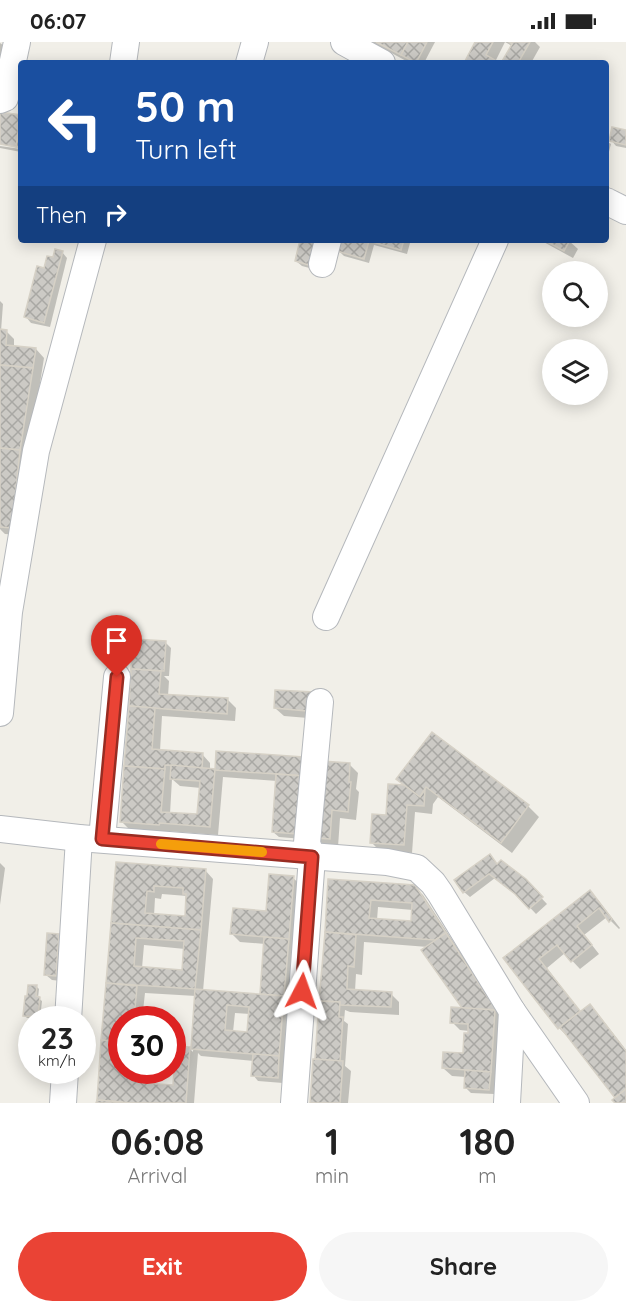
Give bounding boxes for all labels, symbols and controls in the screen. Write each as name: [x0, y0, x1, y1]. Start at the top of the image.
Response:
text: 06:07: [30, 7, 86, 35]
text: 50 m: [135, 80, 235, 133]
icon: left: [36, 84, 114, 162]
text: Turn left: [135, 132, 237, 166]
icon: right: [99, 198, 132, 231]
text: Then: [36, 201, 87, 229]
map controls: [542, 261, 608, 405]
button: search: [542, 261, 608, 327]
button: layers: [542, 339, 608, 405]
pin: [91, 615, 142, 677]
icon: arrive: [100, 624, 133, 657]
position arrow: [270, 959, 334, 1023]
speed limit sign: 30: [108, 1006, 186, 1084]
text: 23: [40, 1019, 74, 1057]
text: km/h: [38, 1051, 76, 1070]
text: 06:08: [111, 1119, 204, 1164]
text: 1: [325, 1119, 339, 1164]
text: 180: [460, 1119, 515, 1164]
text: Arrival: [127, 1163, 187, 1188]
text: min: [315, 1163, 349, 1188]
text: m: [478, 1163, 497, 1188]
button: Exit: [18, 1232, 307, 1301]
button: Share: [319, 1232, 608, 1301]

